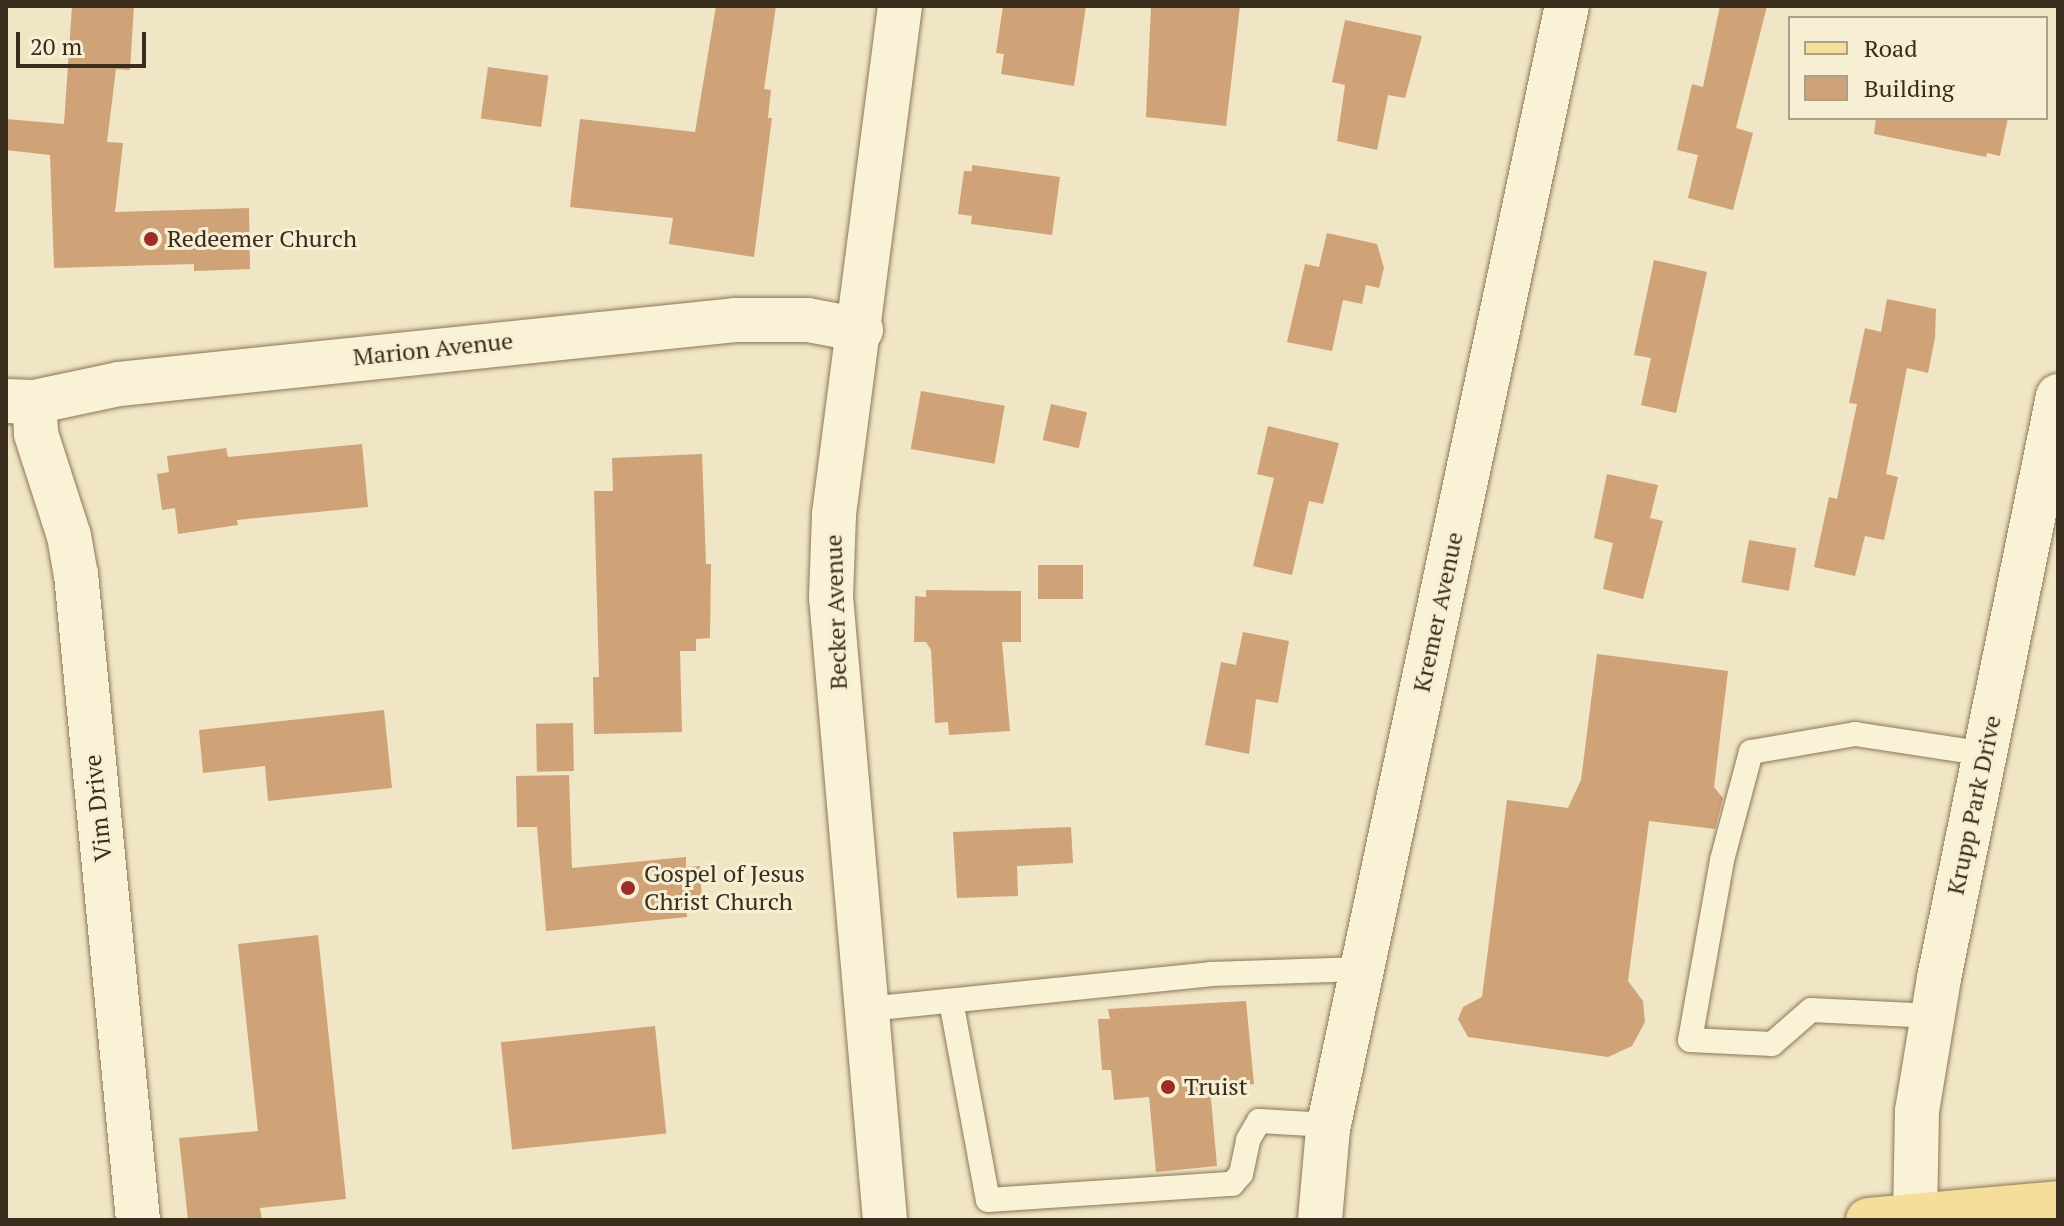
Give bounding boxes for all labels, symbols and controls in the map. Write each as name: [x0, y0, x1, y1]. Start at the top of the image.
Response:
scale bar: [20, 16, 150, 66]
legend: [1788, 16, 2048, 120]
text: 20 m: [30, 30, 82, 62]
text: Road: [1864, 32, 1918, 64]
text: Building: [1864, 72, 1954, 104]
place label: Redeemer Church: [167, 225, 357, 253]
marker: Redeemer Church: [142, 230, 160, 248]
street label: Marion Avenue: [351, 326, 515, 372]
street label: Kremer Avenue: [1407, 529, 1469, 695]
street label: Becker Avenue: [819, 534, 853, 690]
street label: Krupp Park Drive: [1941, 713, 2007, 897]
street label: Vim Drive: [78, 753, 118, 863]
place label: Gospel of Jesus Christ Church: [644, 860, 805, 916]
marker: Gospel of Jesus Christ Church: [619, 879, 637, 897]
place label: Truist: [1184, 1073, 1248, 1101]
marker: Truist: [1159, 1078, 1177, 1096]

